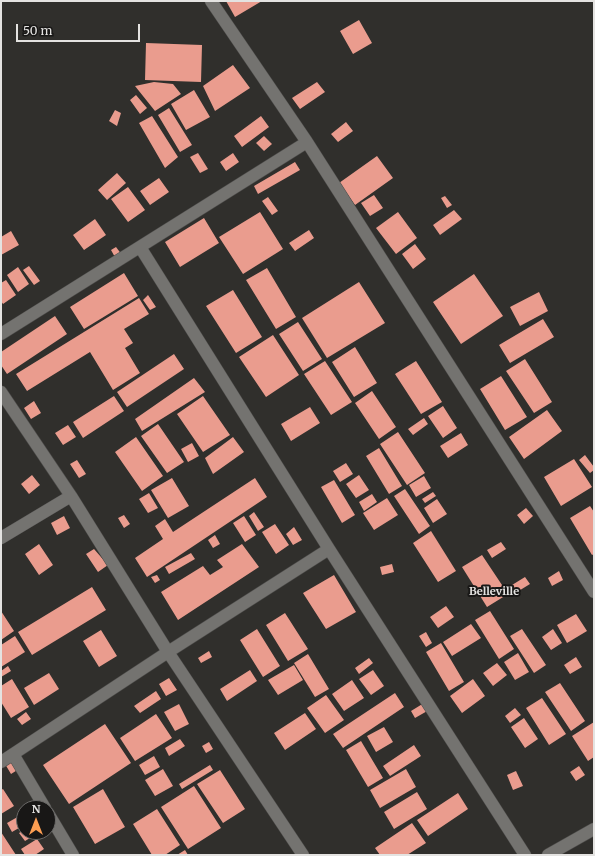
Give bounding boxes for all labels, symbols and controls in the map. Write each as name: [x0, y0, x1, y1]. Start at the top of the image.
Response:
scale bar: [18, 16, 142, 42]
text: 50 m: [23, 23, 52, 38]
district label: Belleville: [469, 585, 519, 599]
north arrow: [16, 800, 56, 840]
text: N: [32, 802, 40, 816]

